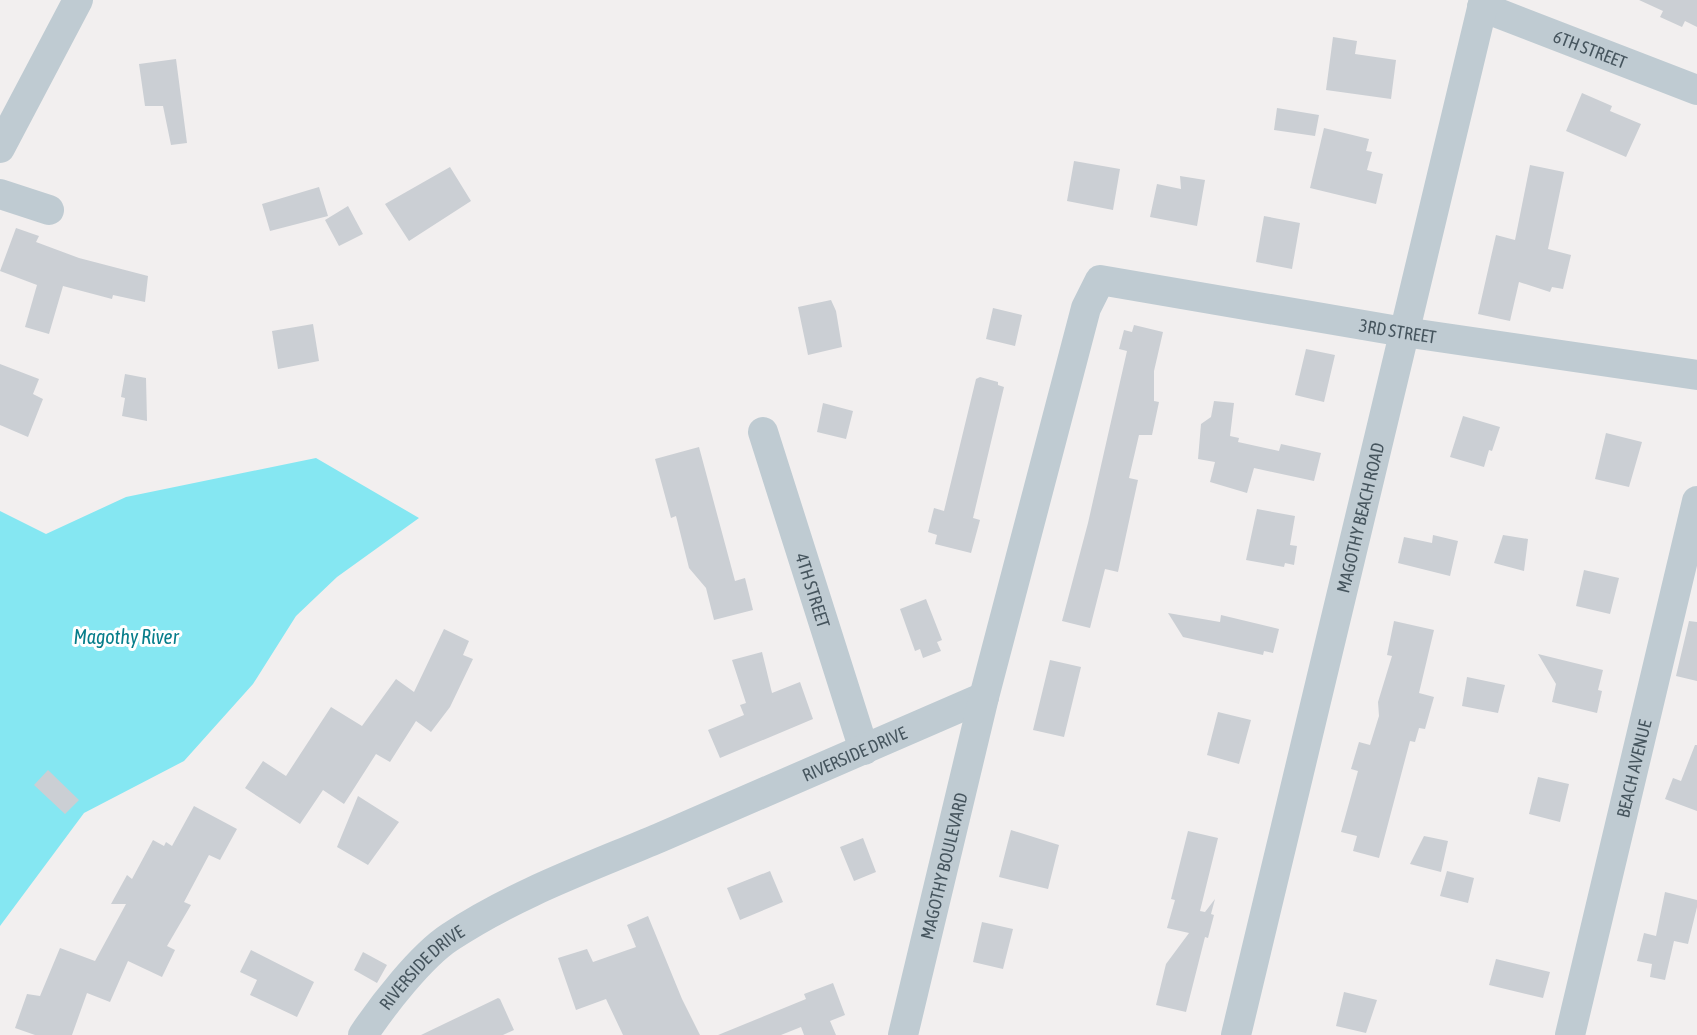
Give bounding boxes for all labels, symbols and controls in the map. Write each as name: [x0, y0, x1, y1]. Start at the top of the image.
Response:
street label: 6TH STREET: [1551, 25, 1630, 72]
street label: 3RD STREET: [1358, 314, 1438, 347]
street label: MAGOTHY BEACH ROAD: [1332, 440, 1388, 595]
street label: 4TH STREET: [792, 550, 835, 630]
water label: Magothy River: [73, 625, 180, 648]
street label: BEACH AVENUE: [1612, 717, 1655, 820]
street label: RIVERSIDE DRIVE: [799, 721, 910, 785]
street label: MAGOTHY BOULEVARD: [916, 790, 971, 941]
street label: RIVERSIDE DRIVE: [374, 920, 468, 1014]

